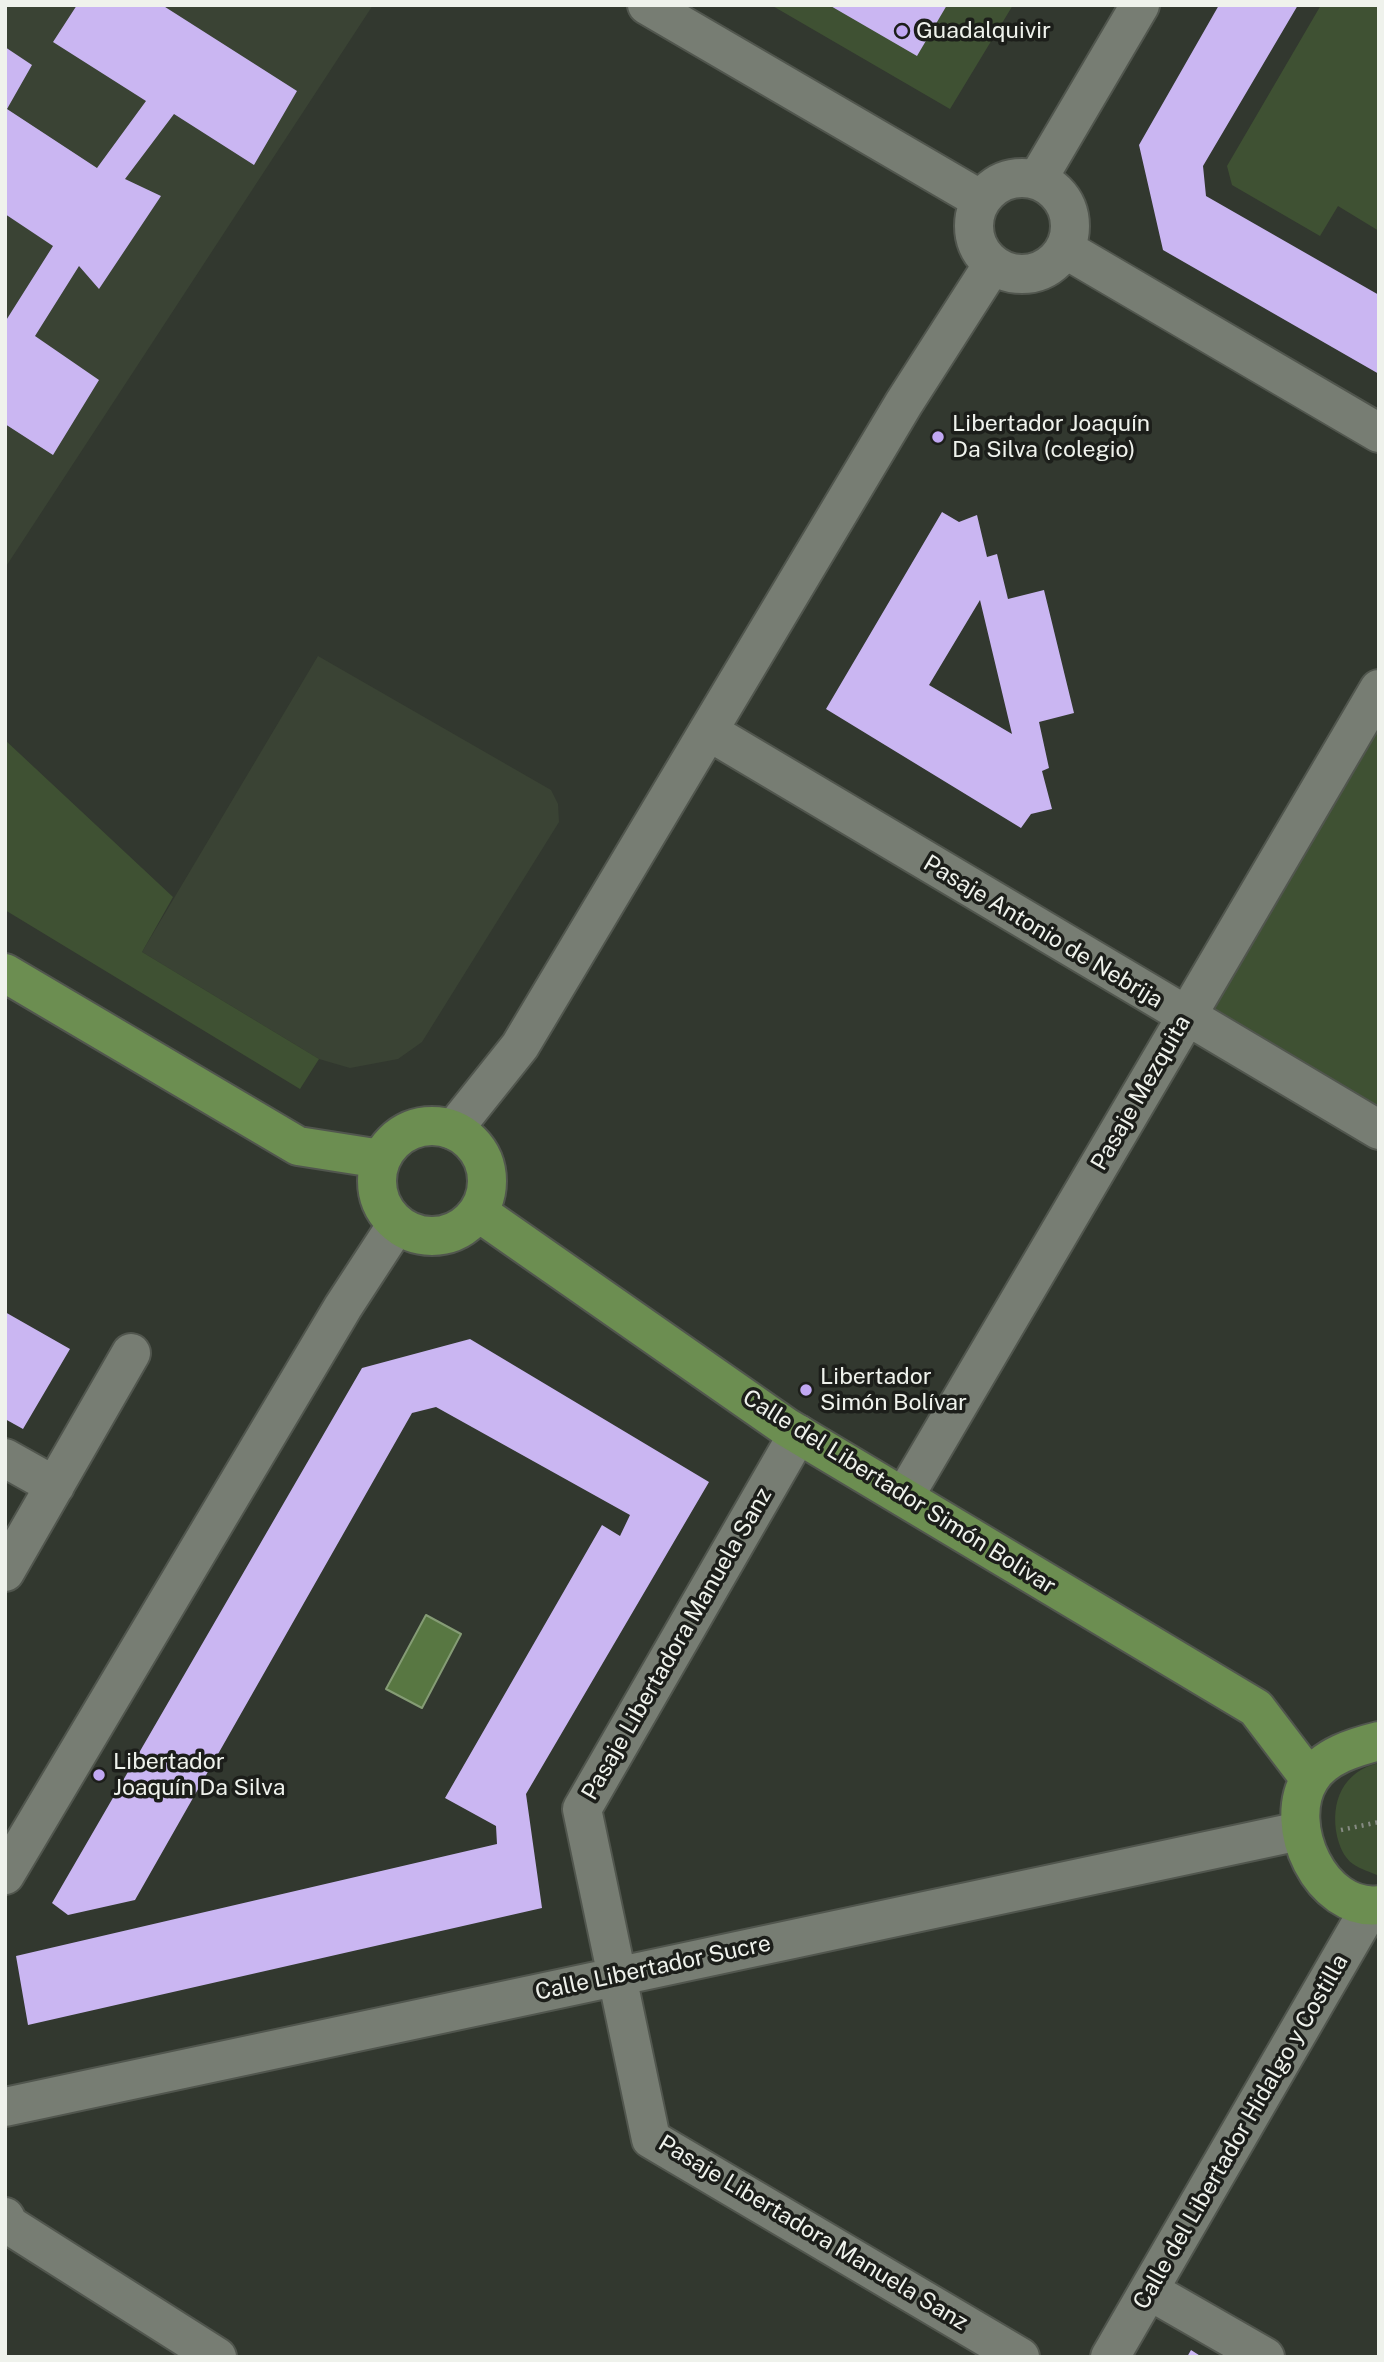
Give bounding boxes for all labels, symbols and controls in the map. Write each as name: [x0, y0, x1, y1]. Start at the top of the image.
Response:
place label: Guadalquivir: [916, 17, 1051, 45]
marker: Guadalquivir: [894, 23, 910, 39]
place label: Libertador Joaquín Da Silva (colegio): [952, 410, 1150, 464]
marker: Libertador Joaquín Da Silva (colegio): [930, 429, 946, 445]
street label: Pasaje Antonio de Nebrija: [918, 850, 1168, 1014]
street label: Pasaje Mezquita: [1085, 1011, 1197, 1175]
place label: Libertador Simón Bolívar: [820, 1363, 967, 1417]
marker: Libertador Simón Bolívar: [798, 1382, 814, 1398]
street label: Calle del Libertador Simón Bolivar: [737, 1384, 1061, 1600]
street label: Pasaje Libertadora Manuela Sanz: [576, 1483, 778, 1805]
place label: Libertador Joaquín Da Silva: [113, 1748, 285, 1802]
marker: Libertador Joaquín Da Silva: [91, 1767, 107, 1783]
street label: Calle Libertador Sucre: [533, 1930, 773, 2006]
street label: Calle del Libertador Hidalgo y Costilla: [1128, 1950, 1354, 2314]
street label: Pasaje Libertadora Manuela Sanz: [653, 2130, 973, 2336]

